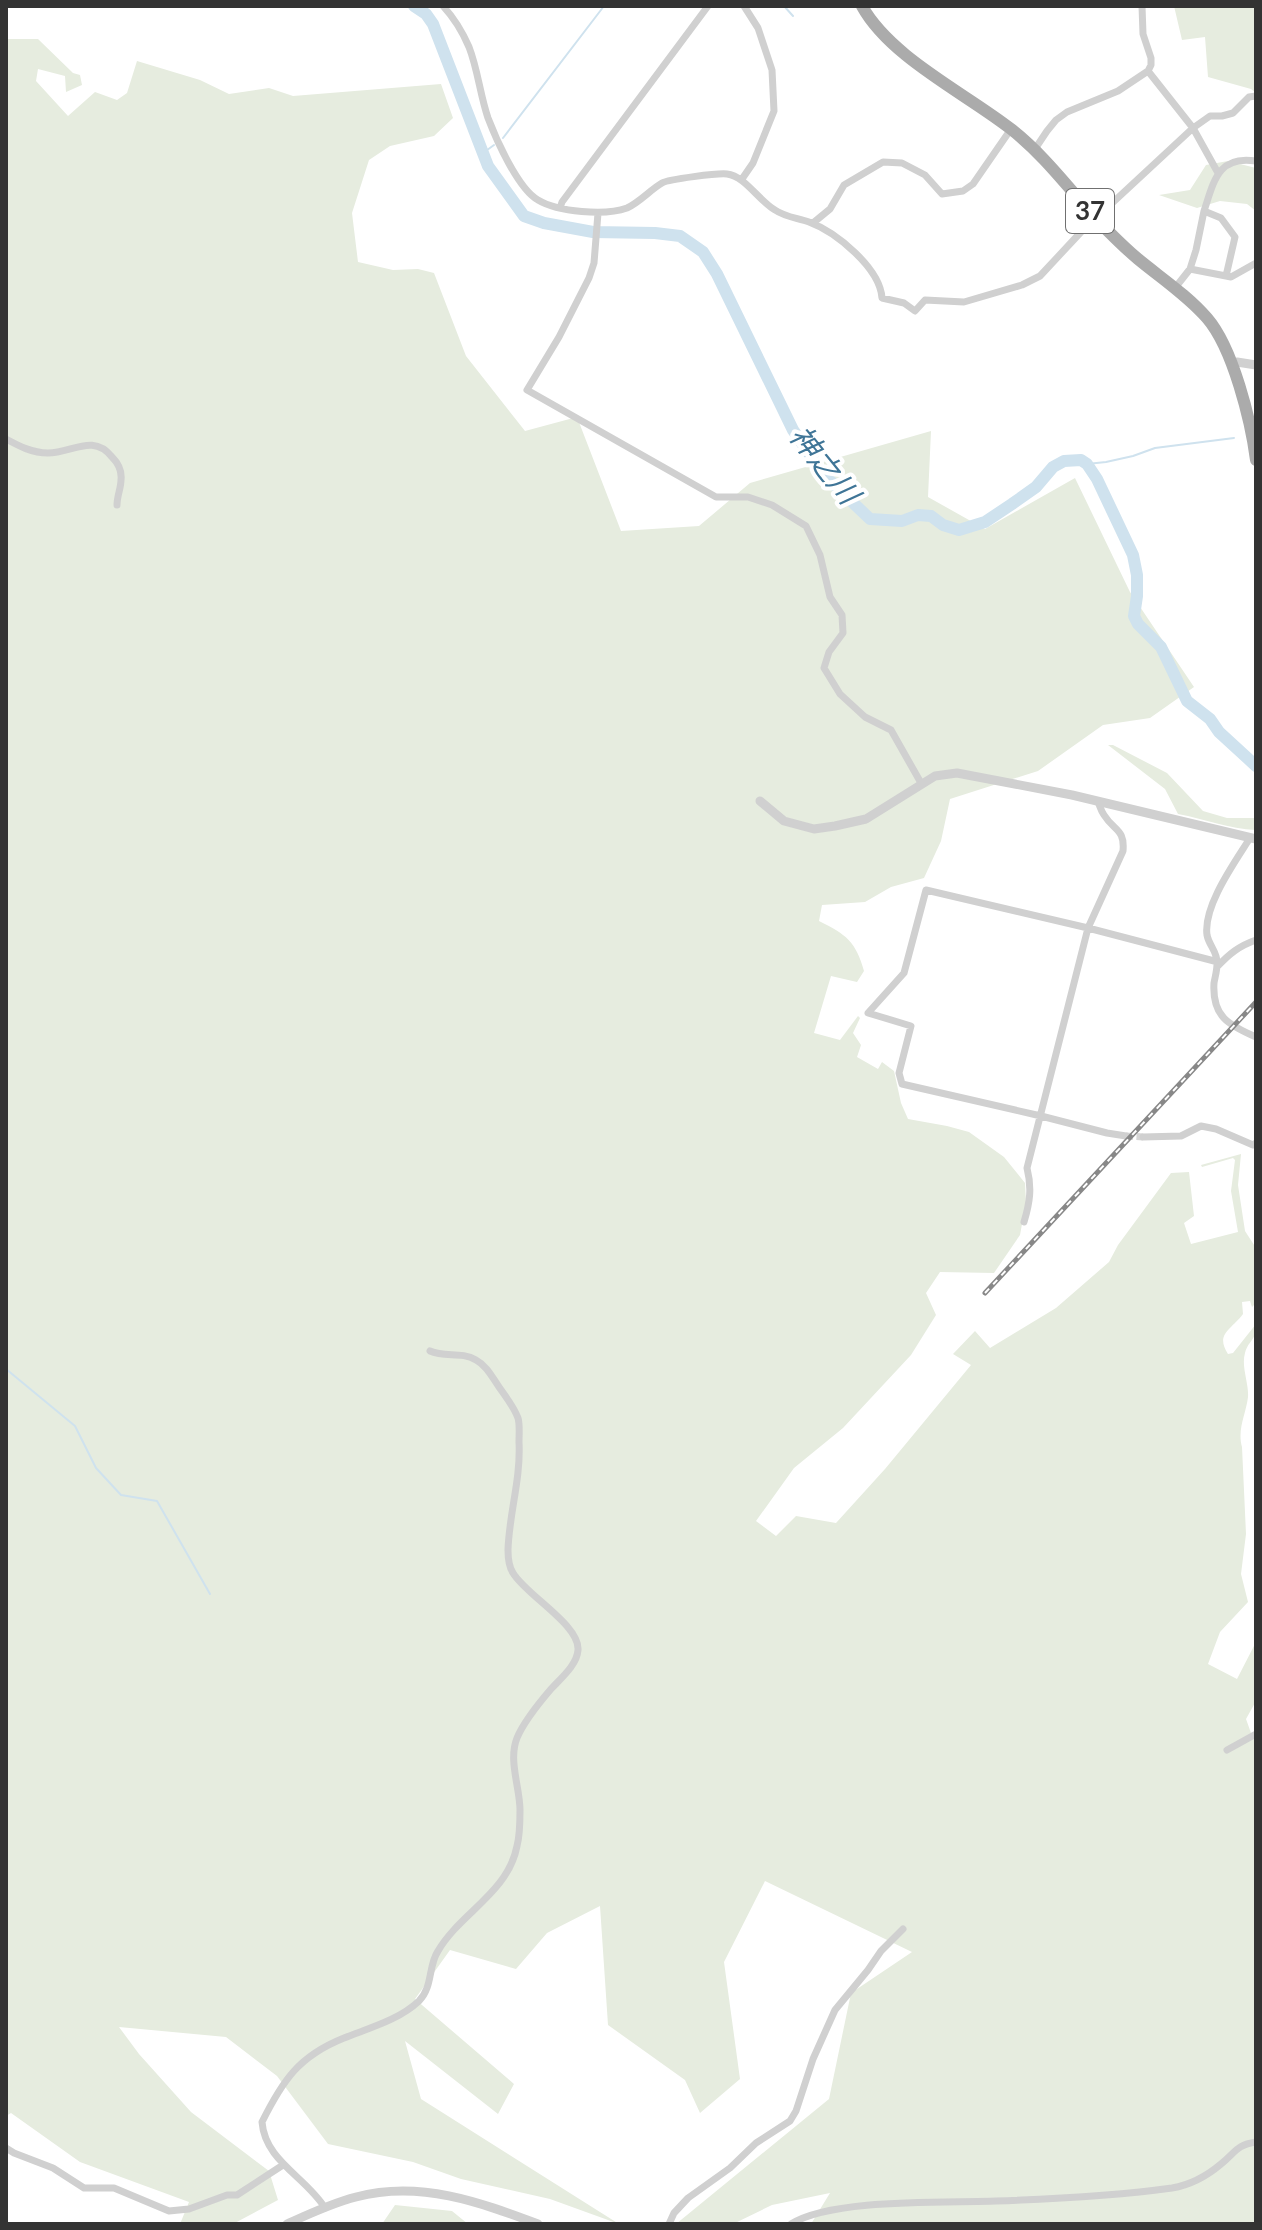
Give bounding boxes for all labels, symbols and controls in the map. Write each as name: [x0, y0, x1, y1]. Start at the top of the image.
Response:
road number: 37: [1066, 189, 1114, 233]
water label: 神之川: [783, 417, 870, 512]

